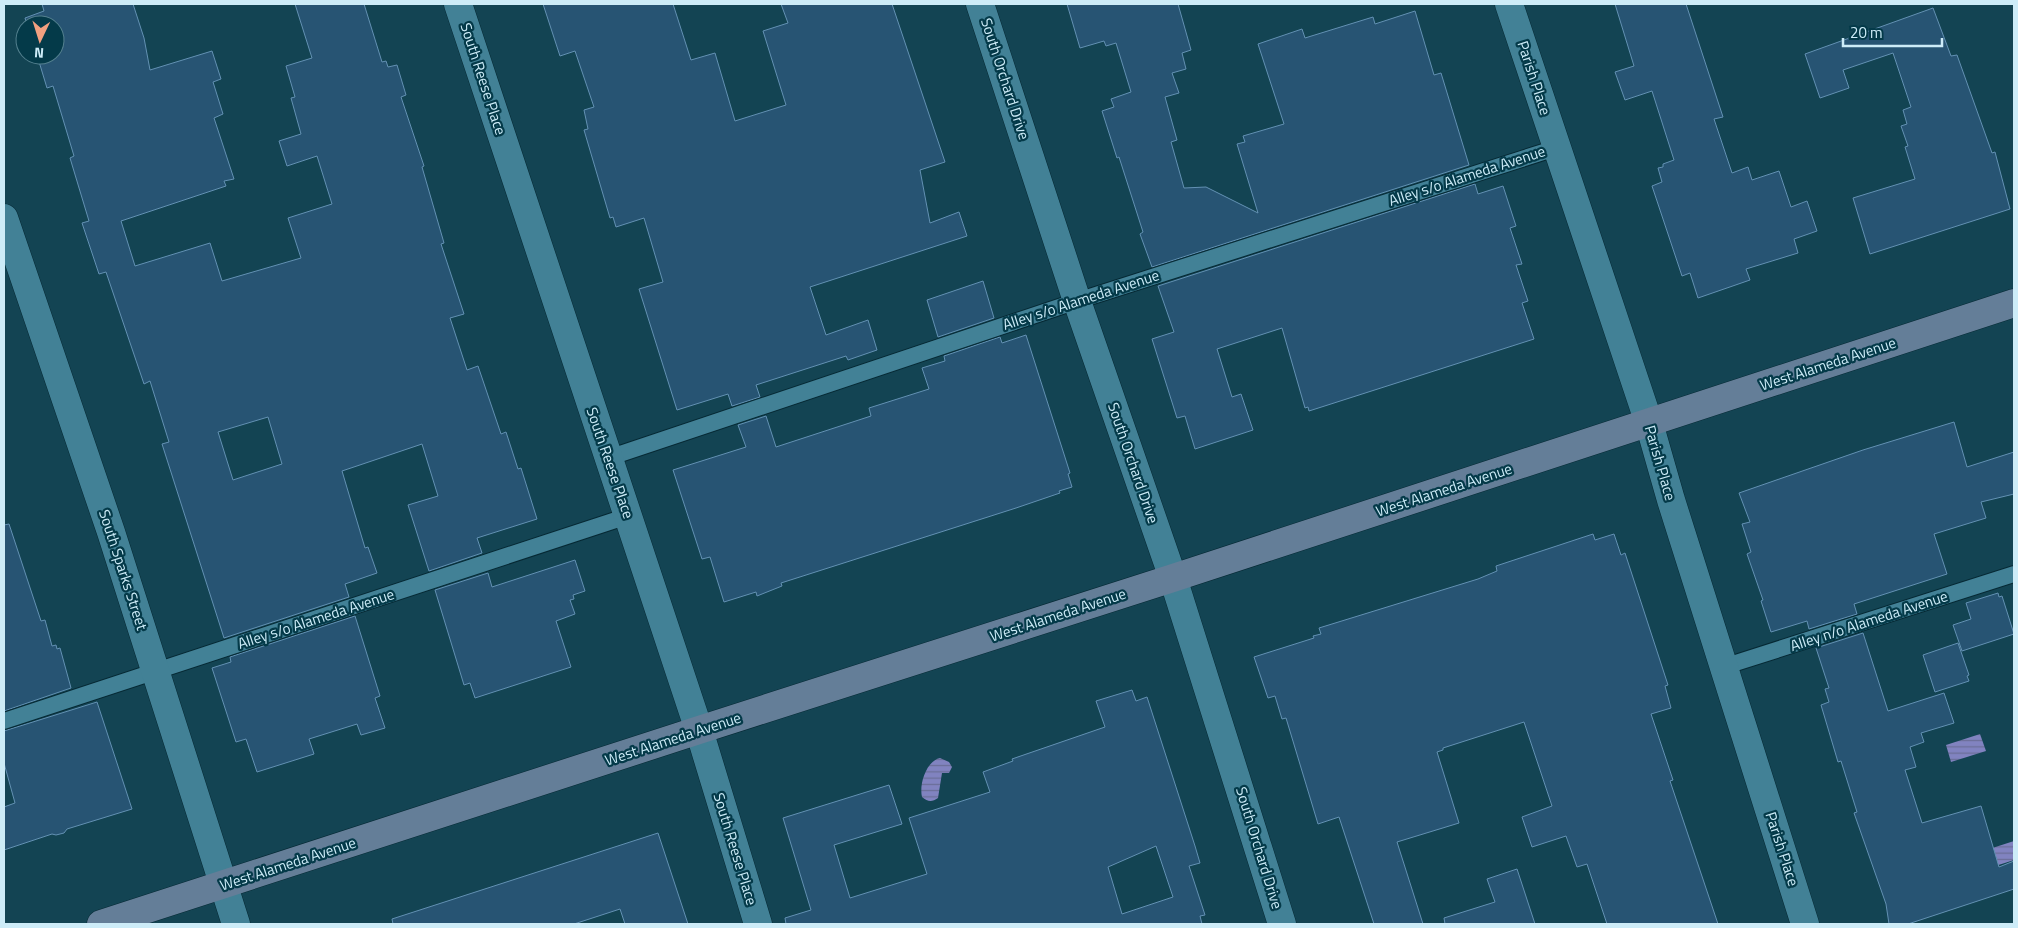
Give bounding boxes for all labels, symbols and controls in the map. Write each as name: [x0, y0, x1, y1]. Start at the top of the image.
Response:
north arrow: [15, 15, 65, 65]
street label: South Orchard Drive: [975, 15, 1036, 143]
scale bar: [1843, 15, 1942, 47]
street label: South Reese Place: [455, 20, 512, 138]
text: 20 m: [1850, 21, 1883, 44]
street label: Parish Place: [1512, 38, 1557, 118]
text: N: [33, 43, 45, 64]
street label: Alley s/o Alameda Avenue: [1386, 139, 1548, 212]
street label: Alley s/o Alameda Avenue: [1000, 263, 1162, 336]
street label: West Alameda Avenue: [1757, 331, 1899, 396]
street label: South Orchard Drive: [1102, 399, 1165, 526]
street label: South Reese Place: [581, 404, 640, 522]
street label: Parish Place: [1639, 423, 1682, 503]
street label: West Alameda Avenue: [1373, 457, 1515, 522]
street label: South Sparks Street: [93, 507, 154, 634]
street label: Alley s/o Alameda Avenue: [235, 582, 397, 655]
street label: West Alameda Avenue: [987, 582, 1129, 647]
street label: Alley n/o Alameda Avenue: [1787, 584, 1951, 657]
street label: West Alameda Avenue: [602, 706, 744, 771]
street label: South Orchard Drive: [1230, 784, 1289, 912]
street label: South Reese Place: [707, 790, 764, 908]
street label: Parish Place: [1760, 809, 1805, 889]
street label: West Alameda Avenue: [217, 831, 359, 896]

